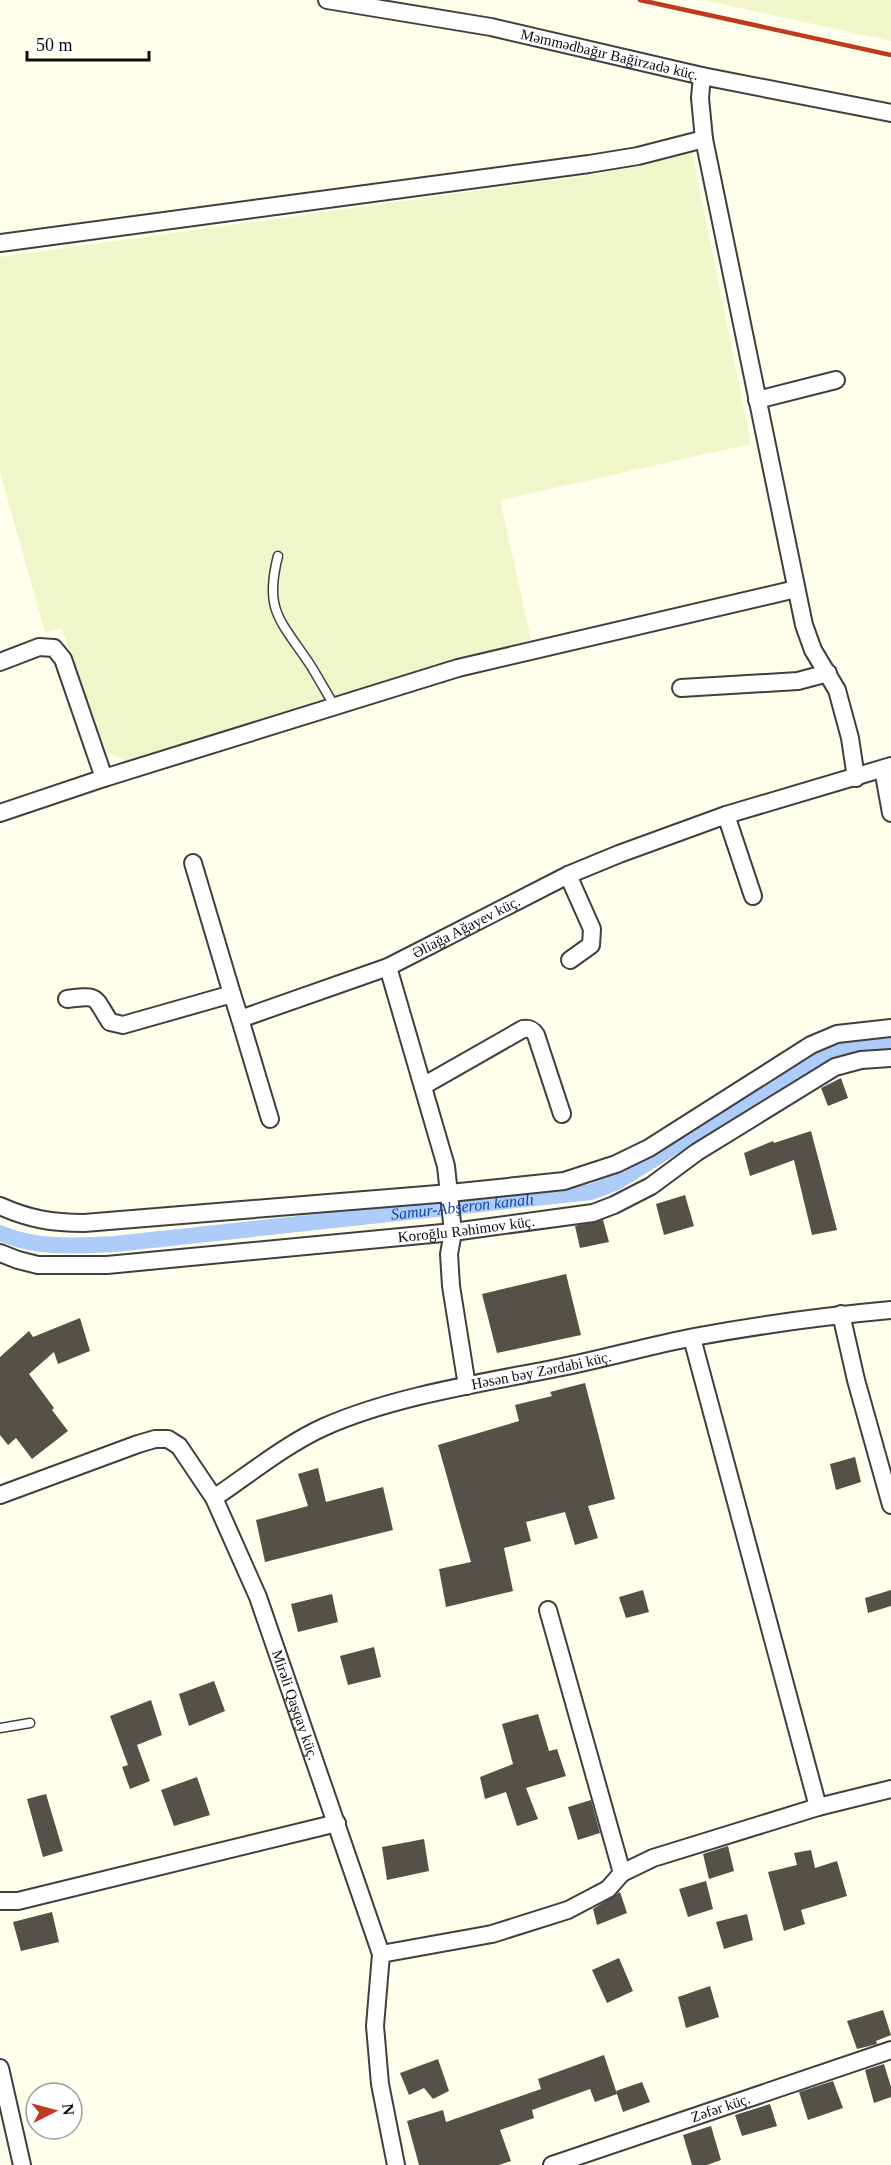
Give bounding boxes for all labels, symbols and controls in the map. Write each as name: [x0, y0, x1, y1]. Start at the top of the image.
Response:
scale bar: [27, 24, 148, 62]
street label: Məmmədbağır Bağirzadə küç.: [519, 26, 700, 83]
text: 50 m: [36, 35, 73, 55]
street label: Əliağa Ağayev küç.: [410, 893, 523, 961]
water label: Samur-Abşeron kanalı: [390, 1190, 535, 1222]
street label: Koroğlu Rəhimov küç.: [397, 1213, 536, 1245]
street label: Həsən bəy Zərdabi küç.: [470, 1348, 613, 1392]
street label: Mirəli Qaşqay küç.: [269, 1648, 322, 1762]
north arrow: [24, 2081, 84, 2141]
street label: Zəfər küç.: [689, 2090, 752, 2125]
text: N: [59, 2103, 78, 2117]

